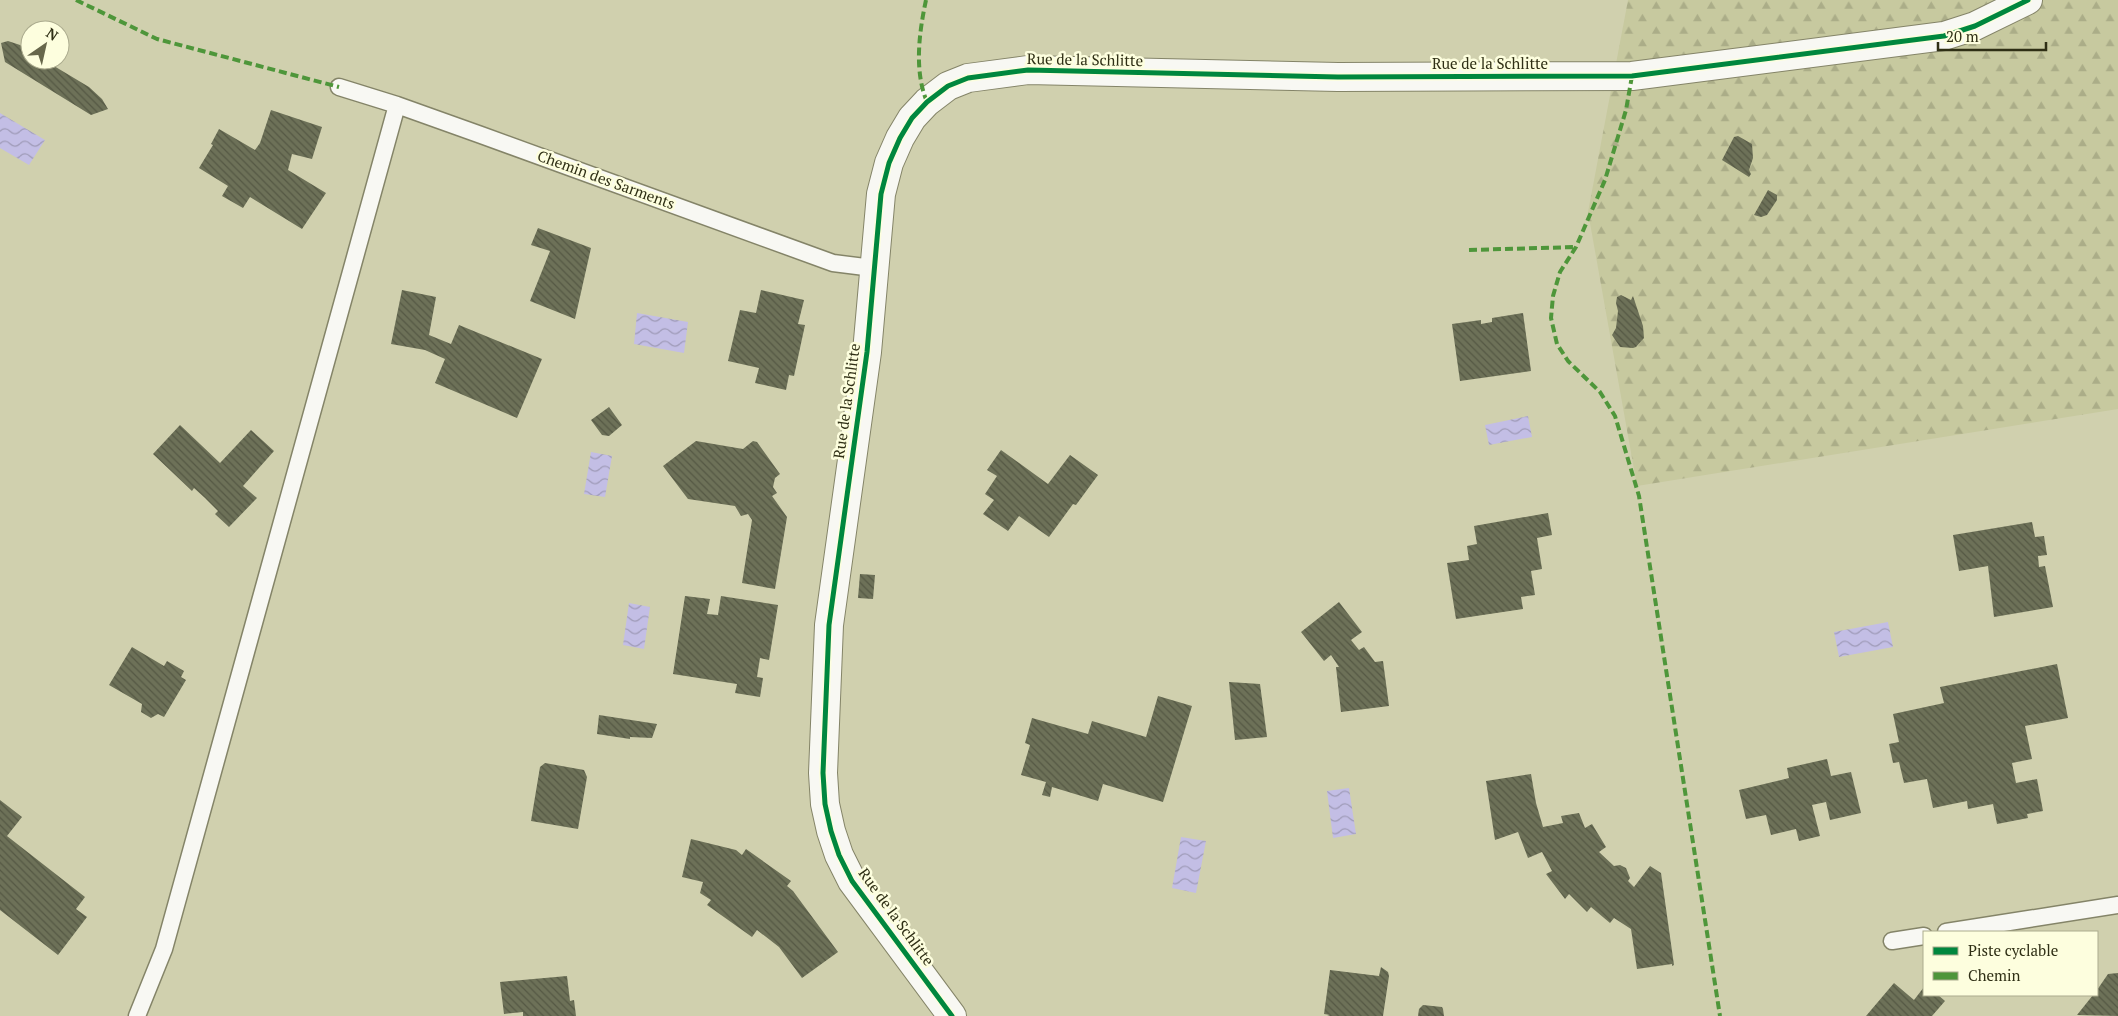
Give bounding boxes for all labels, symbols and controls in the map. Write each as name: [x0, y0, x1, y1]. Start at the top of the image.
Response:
north arrow: [20, 20, 70, 70]
scale bar: [1938, 20, 2046, 52]
text: N: [43, 23, 63, 45]
text: 20 m: [1946, 26, 1979, 46]
street label: Rue de la Schlitte: [1027, 48, 1143, 70]
street label: Rue de la Schlitte: [1432, 53, 1548, 73]
street label: Chemin des Sarments: [535, 145, 678, 213]
street label: Rue de la Schlitte: [828, 342, 864, 460]
street label: Rue de la Schlitte: [855, 864, 939, 969]
legend: [1923, 931, 2098, 996]
text: Piste cyclable: [1968, 940, 2058, 960]
text: Chemin: [1968, 965, 2020, 985]

